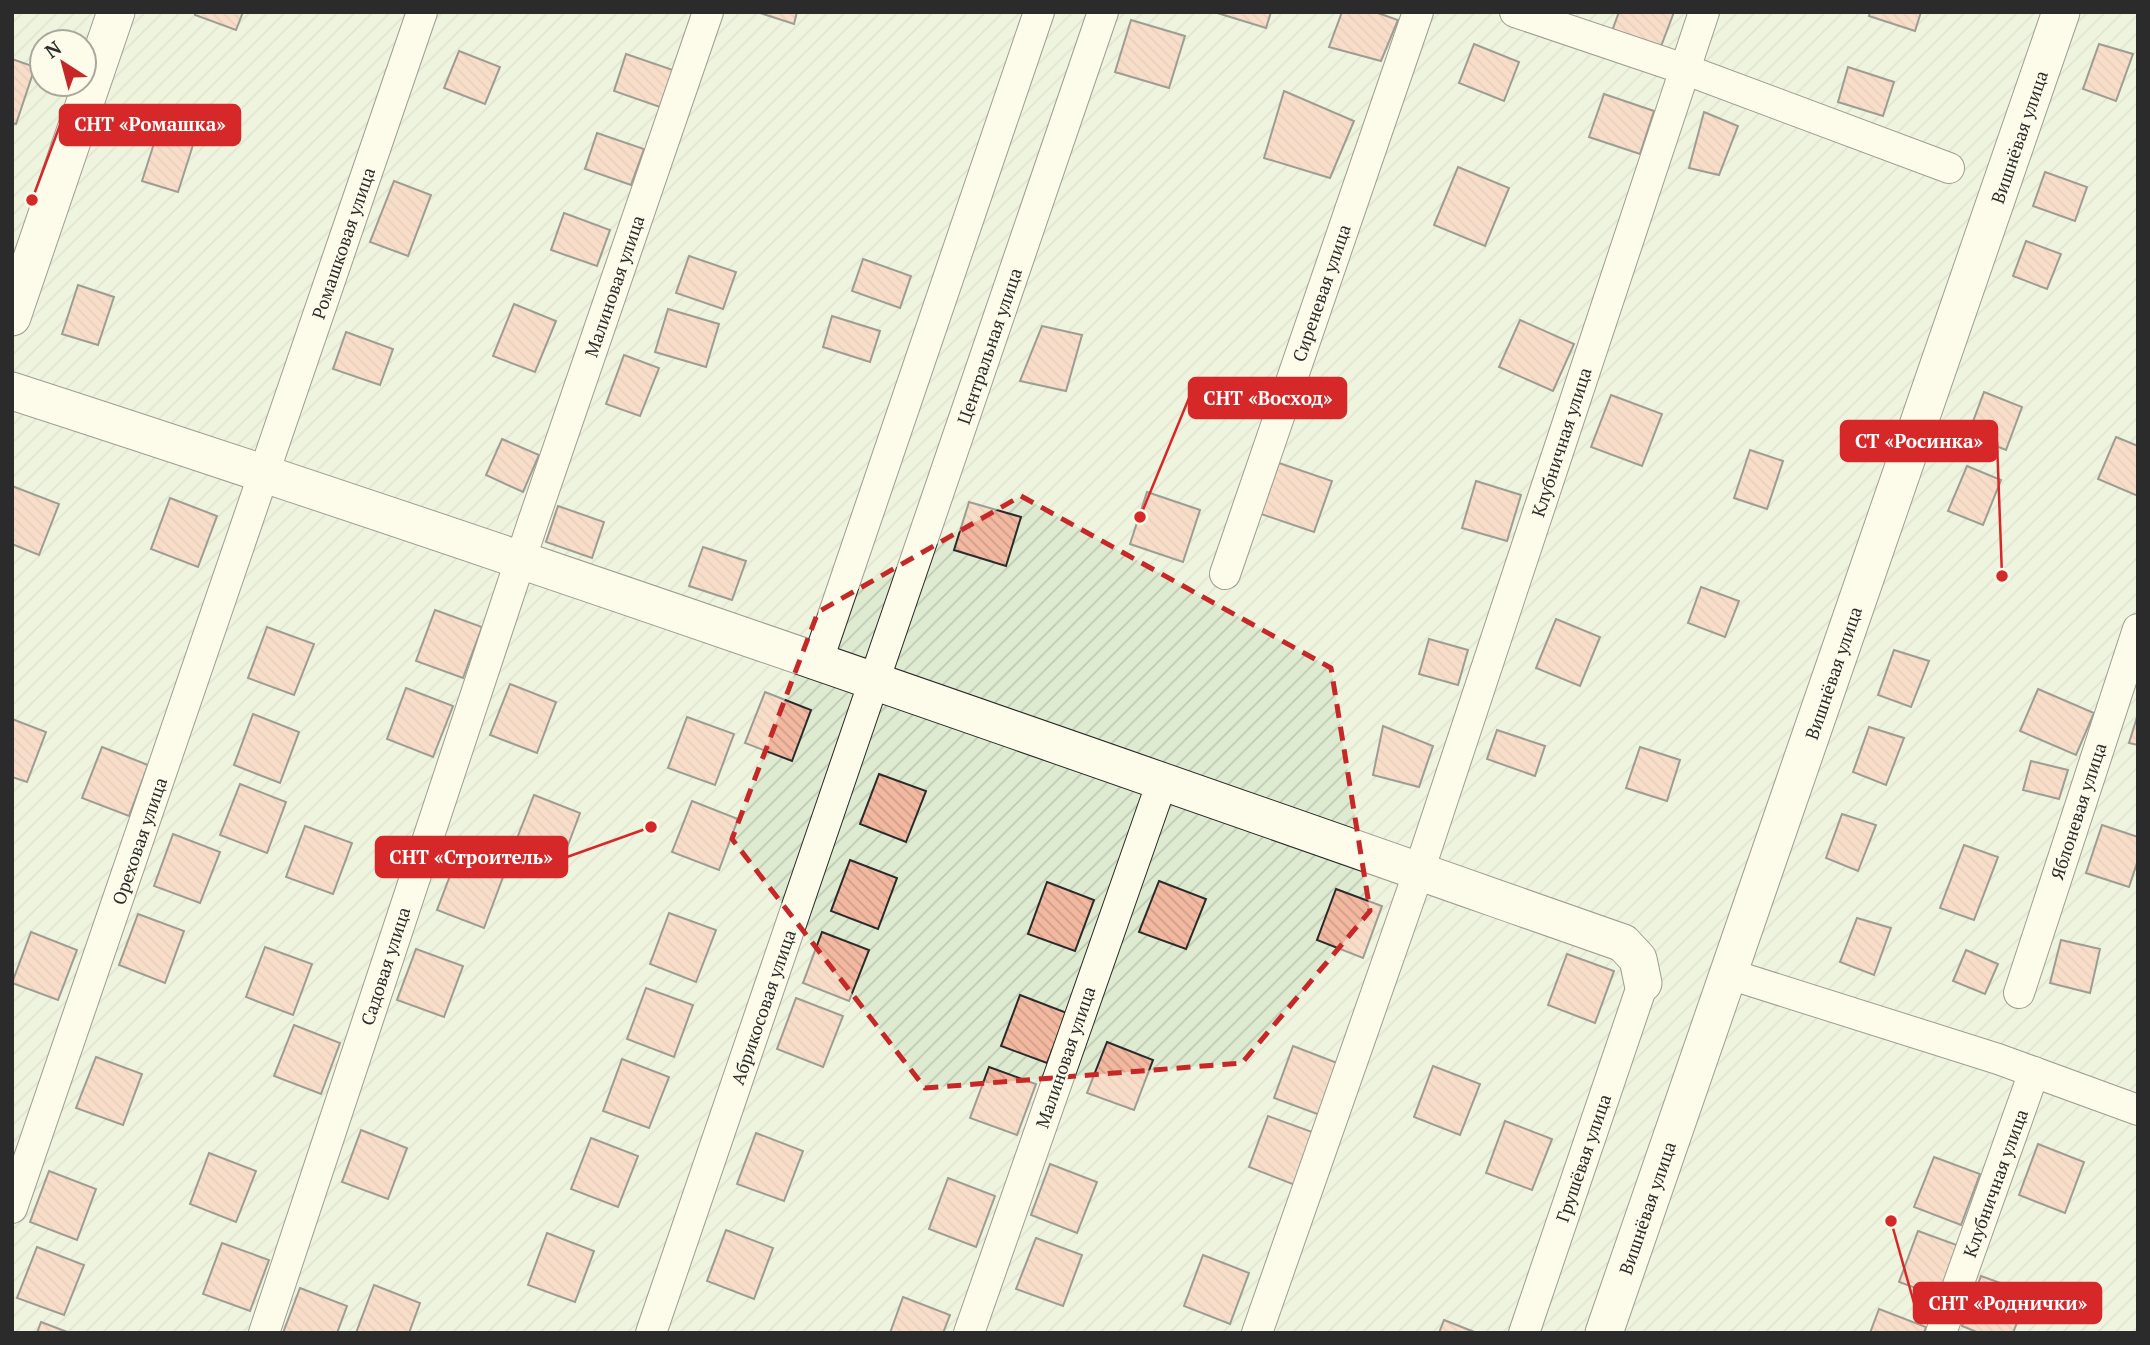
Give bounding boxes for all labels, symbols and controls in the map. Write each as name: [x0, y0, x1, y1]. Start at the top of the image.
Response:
north arrow: [28, 28, 98, 98]
text: N: [40, 34, 66, 63]
street label: Вишнёвая улица: [1985, 67, 2053, 207]
callout: СНТ «Ромашка»: [60, 105, 240, 145]
text: СНТ «Ромашка»: [74, 111, 226, 136]
street label: Ромашковая улица: [306, 164, 380, 322]
street label: Малиновая улица: [578, 212, 650, 360]
street label: Сиреневая улица: [1286, 221, 1356, 365]
street label: Центральная улица: [951, 265, 1027, 427]
street label: Клубничная улица: [1525, 364, 1597, 520]
callout: СНТ «Восход»: [1189, 378, 1346, 418]
text: СНТ «Восход»: [1203, 385, 1333, 410]
callout: СТ «Росинка»: [1841, 421, 1997, 461]
text: СТ «Росинка»: [1855, 428, 1983, 453]
street label: Вишнёвая улица: [1799, 603, 1867, 743]
street label: Яблоневая улица: [2045, 739, 2111, 883]
street label: Ореховая улица: [106, 774, 172, 908]
callout: СНТ «Строитель»: [376, 837, 567, 877]
text: СНТ «Строитель»: [389, 844, 553, 869]
street label: Садовая улица: [355, 904, 415, 1028]
street label: Абрикосовая улица: [725, 926, 801, 1088]
street label: Малиновая улица: [1029, 983, 1101, 1131]
street label: Грушёвая улица: [1550, 1091, 1616, 1225]
street label: Клубничная улица: [1957, 1106, 2033, 1260]
street label: Вишнёвая улица: [1613, 1138, 1681, 1278]
callout: СНТ «Роднички»: [1914, 1283, 2101, 1323]
text: СНТ «Роднички»: [1929, 1290, 2088, 1315]

